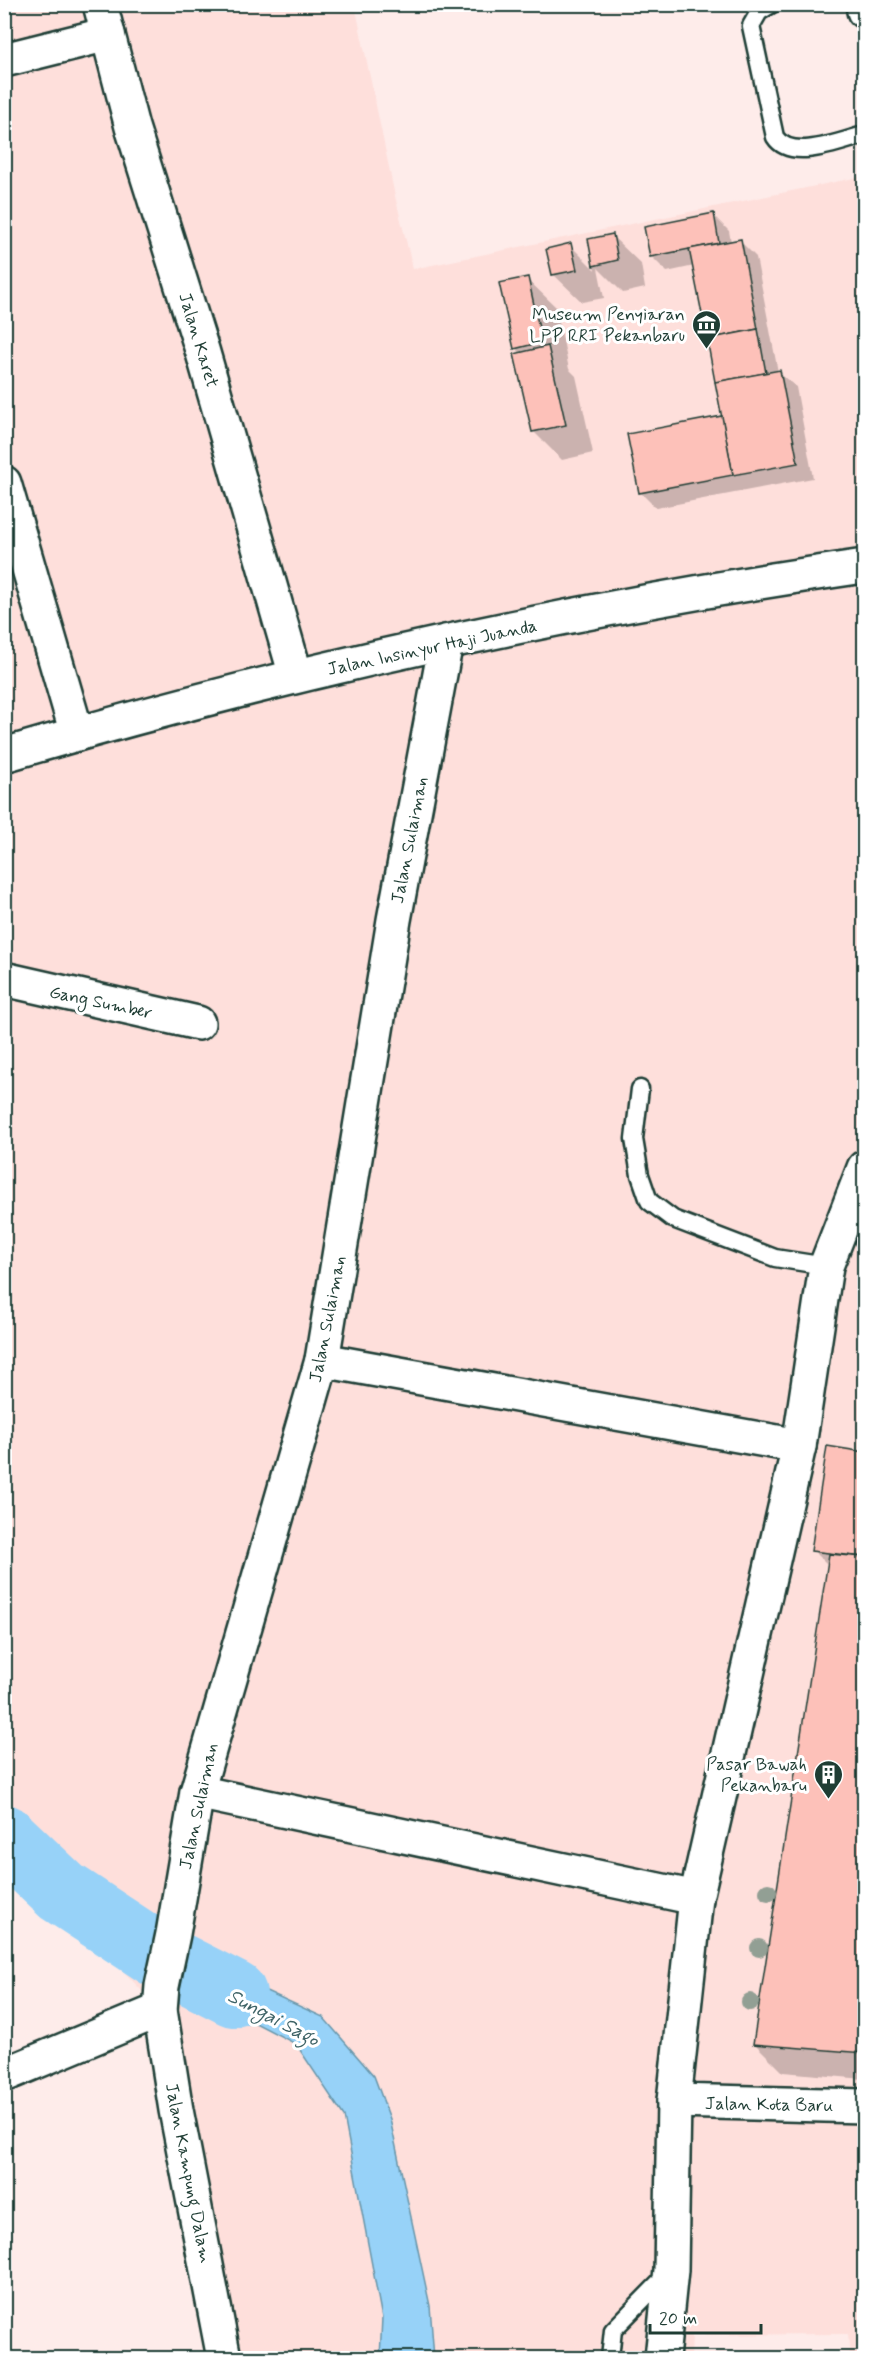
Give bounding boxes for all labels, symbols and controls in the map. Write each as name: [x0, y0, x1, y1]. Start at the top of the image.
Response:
street label: Jalan Karet: [172, 290, 224, 391]
place label: Museum Penyiaran LPP RRI Pekanbaru: [530, 303, 685, 348]
museum icon: Museum Penyiaran LPP RRI Pekanbaru: [690, 308, 722, 350]
street label: Jalan Insinyur Haji Juanda: [325, 614, 539, 682]
street label: Jalan Sulaiman: [386, 775, 434, 906]
street label: Gang Sumber: [47, 980, 155, 1027]
street label: Jalan Sulaiman: [304, 1254, 352, 1385]
street label: Jalan Sulaiman: [174, 1741, 224, 1872]
place label: Pasar Bawah Pekanbaru: [706, 1753, 807, 1798]
building icon: Pasar Bawah Pekanbaru: [812, 1758, 844, 1800]
water label: Sungai Sago: [222, 1983, 324, 2056]
street label: Jalan Kampung Dalam: [157, 2081, 217, 2266]
street label: Jalan Kota Baru: [705, 2092, 834, 2118]
scale bar: [650, 2297, 761, 2335]
text: 20 m: [659, 2307, 697, 2331]

